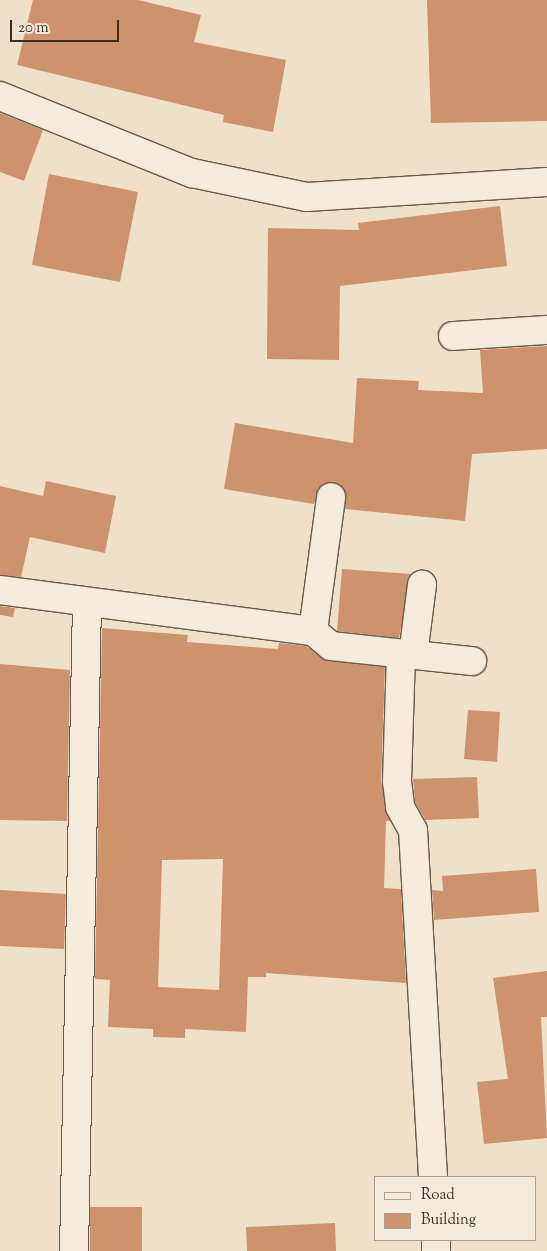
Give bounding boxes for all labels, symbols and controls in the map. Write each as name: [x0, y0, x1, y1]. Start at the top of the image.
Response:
scale bar: [12, 10, 121, 42]
text: 20 m: [18, 18, 49, 39]
legend: [374, 1176, 537, 1241]
text: Road: [421, 1185, 455, 1206]
text: Building: [421, 1210, 476, 1231]

